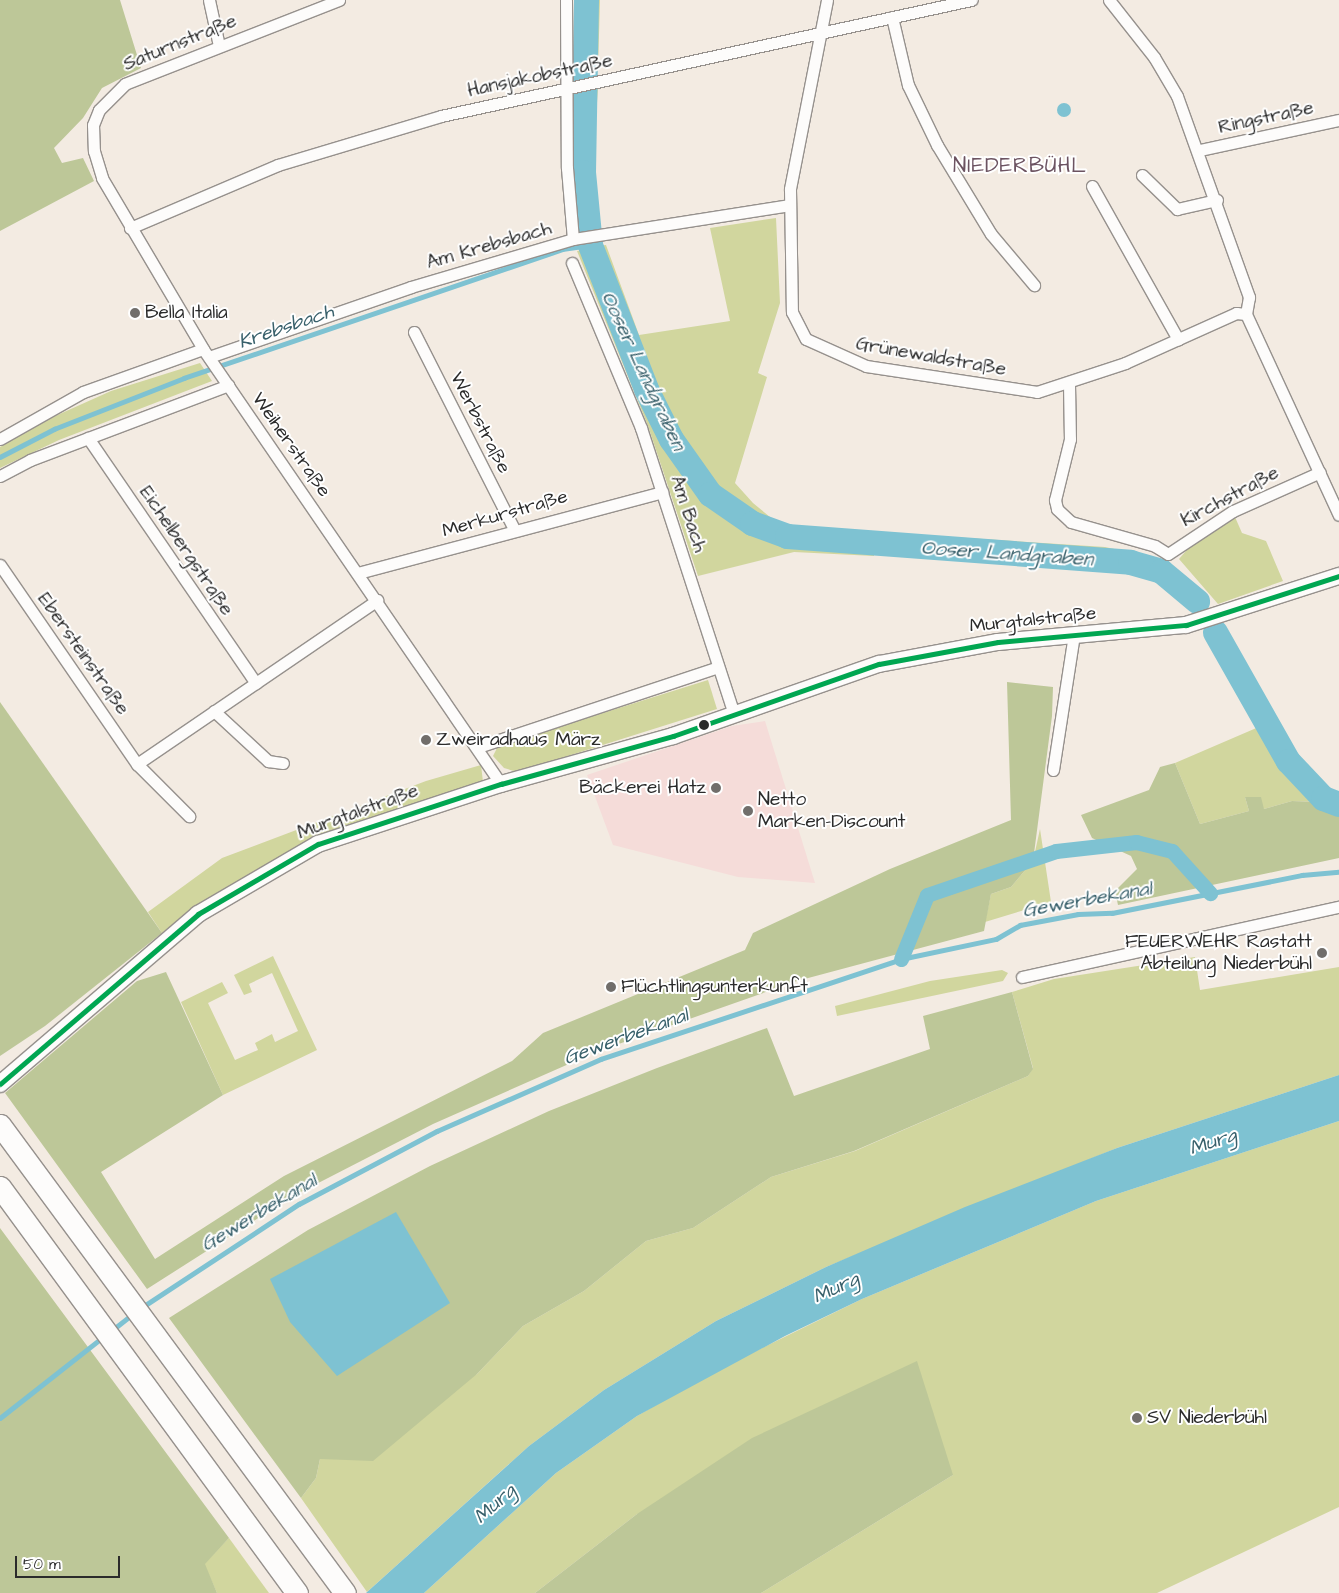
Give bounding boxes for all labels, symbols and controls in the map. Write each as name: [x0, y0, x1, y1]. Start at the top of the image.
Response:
street label: Saturnstraße: [120, 10, 240, 76]
street label: Hansjakobstraße: [466, 50, 614, 102]
street label: Ringstraße: [1216, 97, 1316, 139]
district label: NIEDERBÜHL: [952, 153, 1088, 179]
street label: Am Krebsbach: [424, 217, 554, 275]
water label: Ooser Landgraben: [596, 288, 690, 454]
water label: Krebsbach: [235, 300, 337, 354]
place label: Bella Italia: [145, 302, 228, 324]
marker: Bella Italia: [129, 307, 141, 319]
street label: Grünewaldstraße: [854, 333, 1008, 381]
street label: Werbstraße: [445, 369, 515, 477]
street label: Weiherstraße: [247, 388, 335, 502]
street label: Kirchstraße: [1177, 462, 1283, 532]
street label: Am Bach: [665, 473, 711, 555]
street label: Eichelbergstraße: [134, 482, 238, 620]
street label: Merkurstraße: [440, 485, 570, 543]
water label: Ooser Landgraben: [920, 536, 1094, 572]
street label: Ebersteinstraße: [32, 589, 134, 719]
street label: Murgtalstraße: [969, 602, 1097, 638]
unlabelled marker: [699, 720, 709, 730]
place label: Zweiradhaus März: [436, 729, 600, 751]
marker: Zweiradhaus März: [420, 734, 432, 746]
place label: Bäckerei Hatz: [579, 777, 706, 799]
street label: Murgtalstraße: [294, 780, 422, 844]
marker: Bäckerei Hatz: [710, 782, 722, 794]
place label: Netto Marken-Discount: [758, 789, 905, 833]
marker: Netto Marken-Discount: [742, 805, 754, 817]
water label: Gewerbekanal: [1021, 877, 1153, 923]
place label: FEUERWEHR Rastatt Abteilung Niederbühl: [1125, 931, 1312, 975]
marker: FEUERWEHR Rastatt Abteilung Niederbühl: [1316, 947, 1328, 959]
place label: Flüchtlingsunterkunft: [621, 976, 808, 998]
marker: Flüchtlingsunterkunft: [605, 981, 617, 993]
water label: Gewerbekanal: [561, 1003, 691, 1071]
water label: Murg: [1186, 1123, 1240, 1161]
water label: Gewerbekanal: [197, 1169, 321, 1257]
water label: Murg: [809, 1267, 863, 1309]
place label: SV Niederbühl: [1147, 1407, 1267, 1429]
marker: SV Niederbühl: [1131, 1412, 1143, 1424]
water label: Murg: [469, 1479, 521, 1529]
scale bar: [18, 1546, 122, 1578]
text: 50 m: [23, 1554, 61, 1575]

